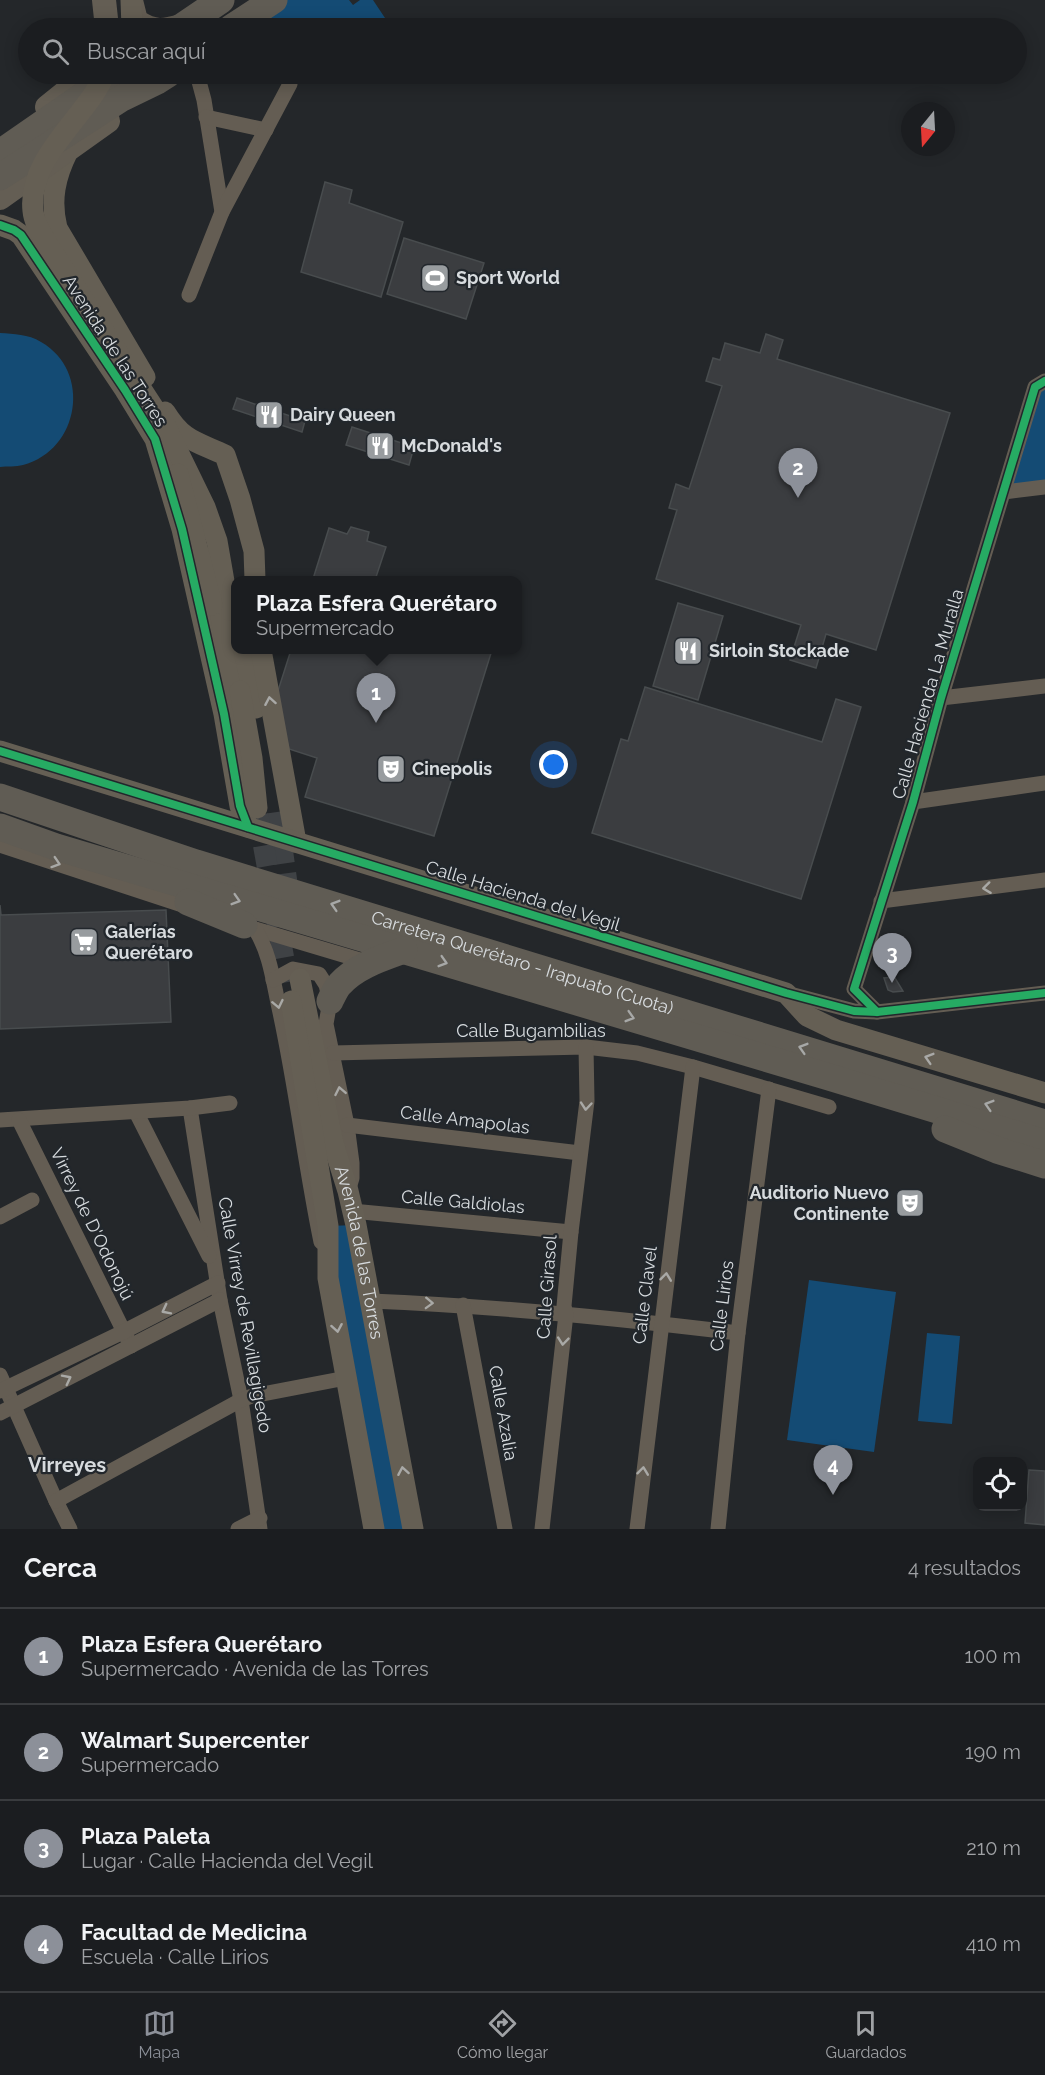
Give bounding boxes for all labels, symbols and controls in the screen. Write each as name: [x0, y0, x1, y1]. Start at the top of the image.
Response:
search box: [18, 18, 1027, 84]
icon: search: [39, 35, 72, 68]
text: Buscar aquí: [87, 38, 206, 64]
north arrow: [901, 102, 955, 156]
sports icon: Sport World: [419, 262, 451, 294]
place label: Sport World: [456, 267, 560, 288]
street label: Avenida de las Torres: [59, 271, 172, 431]
restaurant icon: Dairy Queen: [253, 399, 285, 431]
place label: Dairy Queen: [290, 404, 396, 425]
restaurant icon: McDonald's: [364, 430, 396, 462]
place label: McDonald's: [401, 435, 502, 456]
pin: 2: [778, 448, 818, 498]
popup: [231, 576, 522, 654]
street label: Calle Hacienda La Muralla: [887, 586, 968, 801]
text: Plaza Esfera Querétaro: [256, 590, 497, 616]
text: Supermercado: [256, 616, 394, 640]
restaurant icon: Sirloin Stockade: [672, 635, 704, 667]
place label: Sirloin Stockade: [709, 640, 850, 661]
pin: 1: [356, 674, 395, 723]
one-way arrow: [264, 697, 277, 707]
your location: [539, 750, 568, 779]
theatre icon: Cinepolis: [375, 753, 407, 785]
place label: Cinepolis: [412, 758, 492, 779]
one-way arrow: [50, 856, 61, 868]
street label: Calle Hacienda del Vegil: [423, 856, 623, 935]
one-way arrow: [982, 881, 992, 893]
one-way arrow: [230, 893, 241, 905]
one-way arrow: [330, 900, 341, 912]
street label: Carretera Querétaro - Irapuato (Cuota): [369, 906, 676, 1019]
place label: Galerías Querétaro: [105, 921, 193, 963]
supermarket icon: Galerías Querétaro: [68, 926, 100, 958]
pin: 3: [872, 934, 912, 983]
one-way arrow: [437, 955, 448, 967]
one-way arrow: [271, 999, 284, 1009]
one-way arrow: [624, 1010, 635, 1022]
street label: Calle Bugambilias: [456, 1020, 606, 1041]
one-way arrow: [798, 1043, 809, 1055]
one-way arrow: [924, 1053, 935, 1065]
one-way arrow: [334, 1087, 347, 1097]
one-way arrow: [984, 1100, 995, 1113]
street label: Calle Amapolas: [399, 1101, 531, 1138]
one-way arrow: [580, 1101, 593, 1110]
street label: Virrey de D'Odonojú: [46, 1144, 138, 1303]
street label: Avenida de las Torres: [331, 1163, 388, 1341]
place label: Auditorio Nuevo Continente: [749, 1182, 889, 1224]
street label: Calle Galdiolas: [400, 1186, 526, 1217]
theatre icon: Auditorio Nuevo Continente: [894, 1187, 926, 1219]
street label: Calle Virrey de Revillagigedo: [214, 1195, 277, 1435]
street label: Calle Girasol: [532, 1234, 561, 1340]
street label: Calle Clavel: [628, 1245, 661, 1345]
street label: Calle Lirios: [706, 1259, 738, 1352]
one-way arrow: [660, 1273, 672, 1282]
one-way arrow: [425, 1297, 434, 1310]
one-way arrow: [162, 1303, 173, 1314]
one-way arrow: [330, 1323, 343, 1333]
one-way arrow: [558, 1337, 570, 1346]
street label: Calle Azalia: [485, 1364, 522, 1462]
one-way arrow: [61, 1375, 71, 1386]
pin: 4: [814, 1446, 852, 1495]
district label: Virreyes: [28, 1453, 106, 1477]
map controls: [973, 1457, 1027, 1511]
button: locate: [973, 1457, 1027, 1511]
one-way arrow: [637, 1466, 649, 1475]
one-way arrow: [397, 1467, 409, 1476]
text: Cerca: [24, 1553, 97, 1583]
text: 4 resultados: [908, 1556, 1021, 1580]
text: Plaza Esfera Querétaro: [81, 1631, 322, 1657]
text: 1: [39, 1644, 48, 1668]
text: 100 m: [964, 1644, 1021, 1668]
text: Supermercado · Avenida de las Torres: [81, 1657, 429, 1681]
text: Walmart Supercenter: [81, 1727, 309, 1753]
text: 2: [38, 1740, 49, 1764]
text: 190 m: [965, 1740, 1021, 1764]
text: Supermercado: [81, 1753, 219, 1777]
text: Plaza Paleta: [81, 1823, 210, 1849]
text: 3: [38, 1836, 49, 1860]
text: 210 m: [966, 1836, 1021, 1860]
text: Lugar · Calle Hacienda del Vegil: [81, 1849, 373, 1873]
text: Facultad de Medicina: [81, 1919, 307, 1945]
text: 4: [38, 1932, 49, 1956]
text: 410 m: [966, 1932, 1021, 1956]
text: Escuela · Calle Lirios: [81, 1945, 269, 1969]
tab: Mapa: [139, 2007, 180, 2062]
tab: Cómo llegar: [457, 2007, 548, 2062]
tab: Guardados: [825, 2007, 906, 2062]

